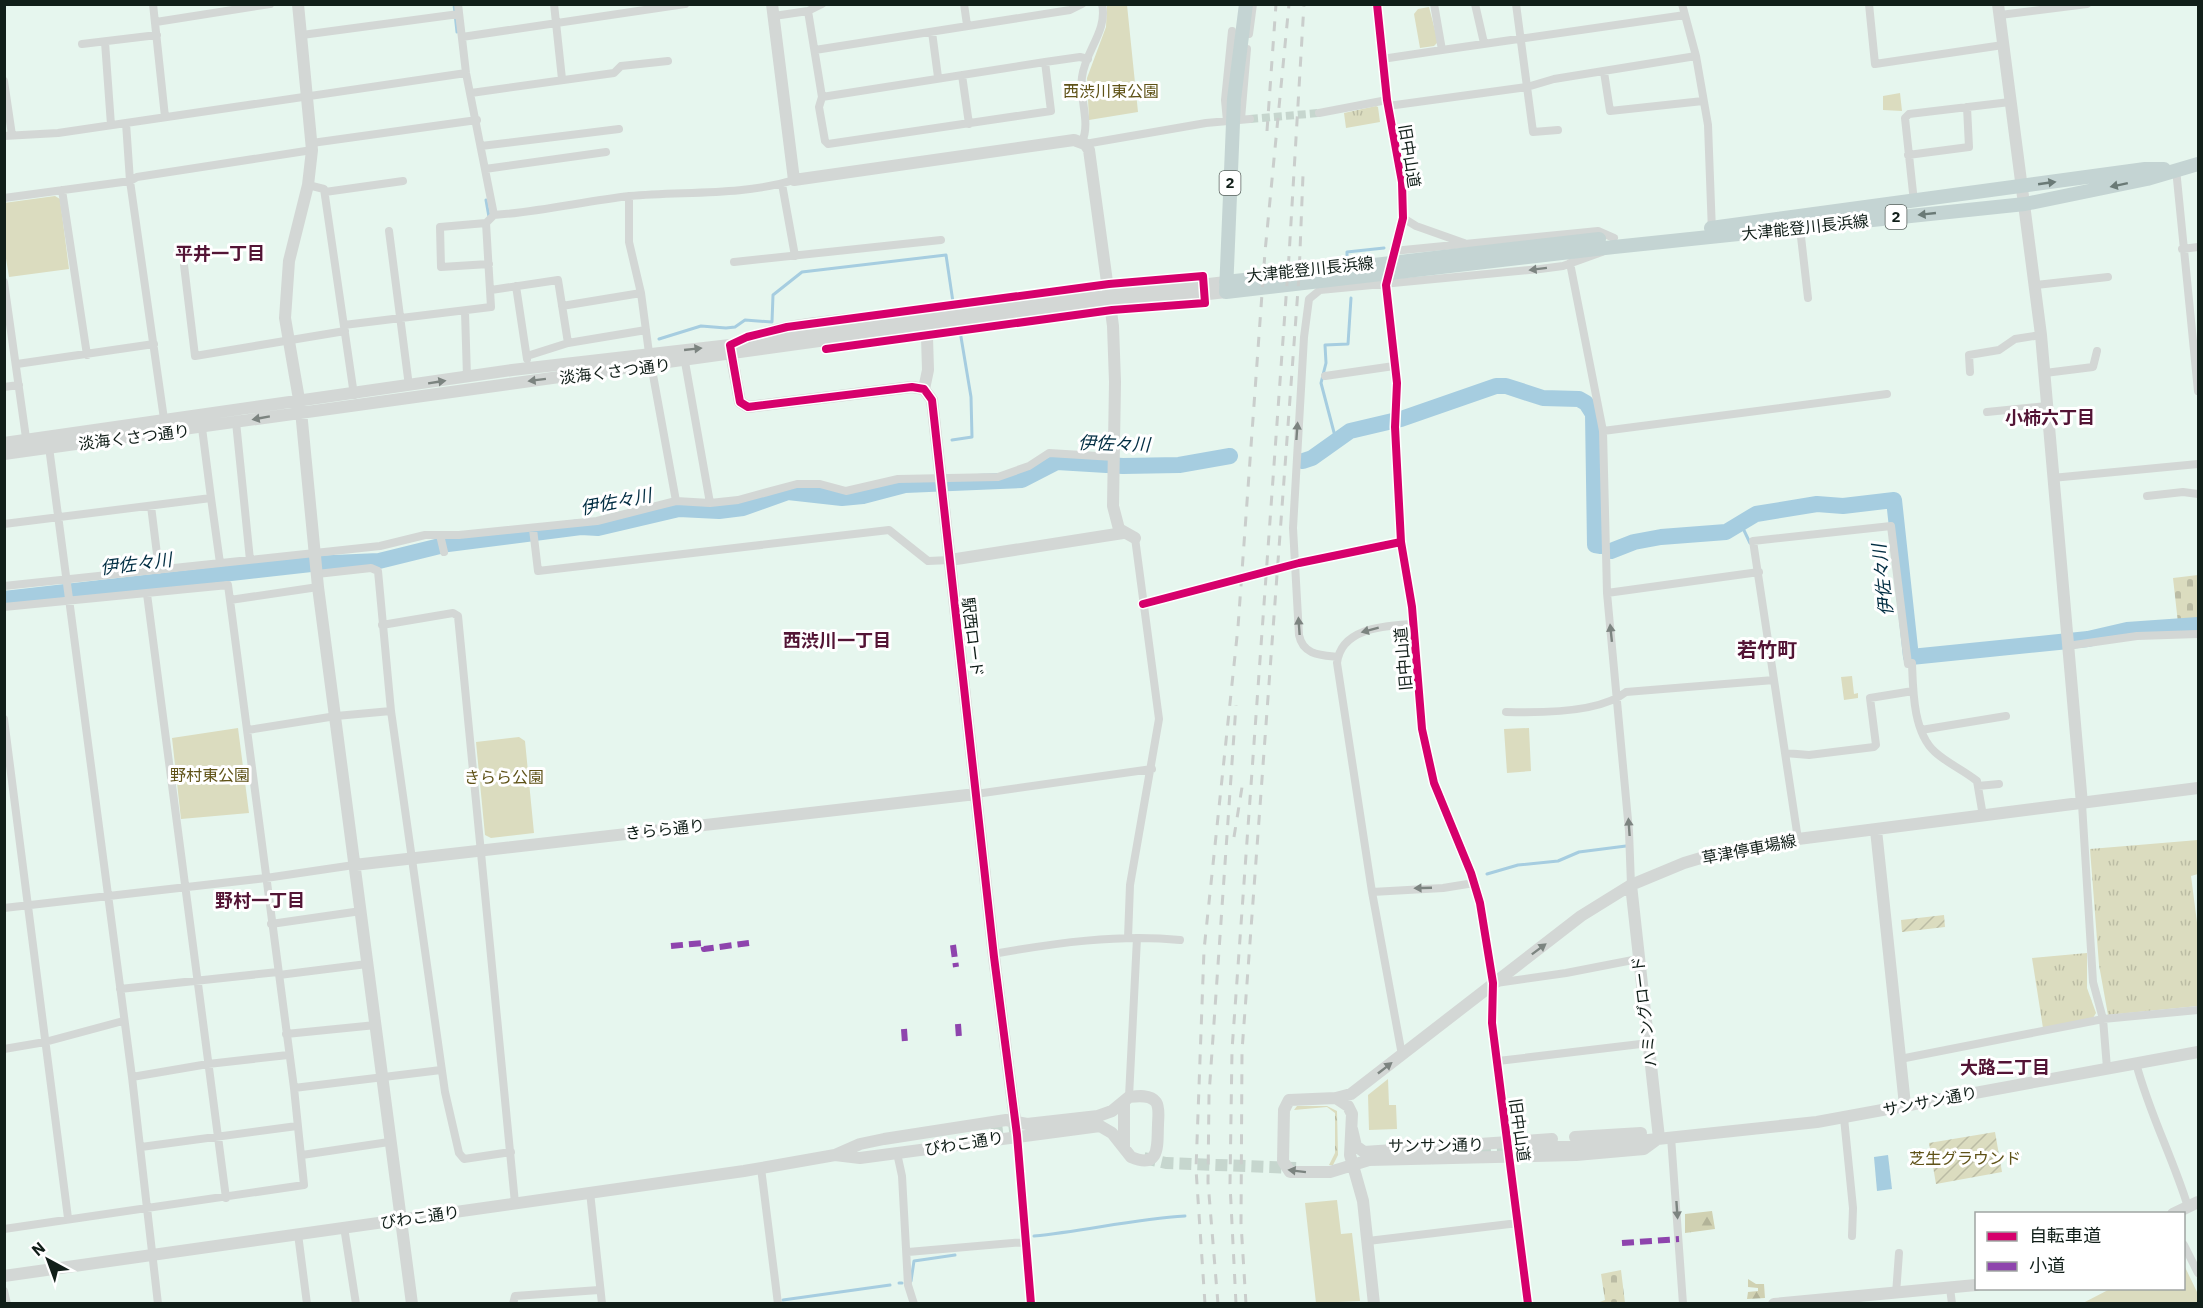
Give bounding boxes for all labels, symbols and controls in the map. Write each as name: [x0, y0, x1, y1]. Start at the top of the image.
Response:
park label: 西渋川東公園: [1063, 81, 1159, 101]
street label: 旧中山道: [1395, 123, 1425, 189]
road number: 2: [1220, 171, 1240, 195]
one-way arrow: [2037, 178, 2056, 187]
one-way arrow: [2110, 181, 2129, 190]
road number: 2: [1886, 205, 1906, 229]
one-way arrow: [1917, 209, 1936, 219]
street label: 大津能登川長浜線: [1740, 210, 1870, 244]
district label: 平井一丁目: [175, 242, 265, 265]
street label: 大津能登川長浜線: [1245, 252, 1375, 286]
one-way arrow: [1529, 265, 1548, 274]
one-way arrow: [683, 344, 702, 354]
street label: 淡海くさつ通り: [558, 354, 672, 388]
one-way arrow: [527, 376, 546, 385]
one-way arrow: [427, 377, 446, 386]
district label: 小柿六丁目: [2005, 406, 2095, 429]
one-way arrow: [251, 414, 270, 423]
street label: 淡海くさつ通り: [77, 420, 191, 454]
one-way arrow: [1293, 422, 1302, 441]
water label: 伊佐々川: [1078, 431, 1152, 456]
water label: 伊佐々川: [578, 483, 655, 520]
water label: 伊佐々川: [1867, 541, 1898, 617]
water label: 伊佐々川: [99, 547, 175, 579]
street label: 駅西ロード: [958, 596, 988, 678]
one-way arrow: [1294, 617, 1303, 636]
one-way arrow: [1606, 623, 1616, 642]
one-way arrow: [1361, 626, 1379, 635]
street label: 旧中山道: [1390, 626, 1416, 692]
district label: 西渋川一丁目: [783, 629, 891, 652]
district label: 若竹町: [1737, 636, 1797, 663]
park label: 野村東公園: [170, 765, 250, 785]
park label: きらら公園: [464, 767, 544, 787]
street label: きらら通り: [624, 815, 706, 843]
one-way arrow: [1624, 817, 1633, 836]
street label: 草津停車場線: [1700, 830, 1798, 868]
one-way arrow: [1414, 884, 1433, 893]
district label: 野村一丁目: [215, 889, 305, 912]
one-way arrow: [1531, 943, 1546, 955]
street label: ハミングロード: [1627, 955, 1661, 1069]
district label: 大路二丁目: [1960, 1056, 2050, 1079]
one-way arrow: [1377, 1063, 1392, 1075]
street label: サンサン通り: [1881, 1082, 1979, 1120]
street label: 旧中山道: [1506, 1097, 1534, 1163]
street label: びわこ通り: [923, 1127, 1005, 1159]
street label: サンサン通り: [1388, 1134, 1484, 1156]
park label: 芝生グラウンド: [1909, 1148, 2021, 1168]
one-way arrow: [1287, 1166, 1306, 1176]
one-way arrow: [1672, 1201, 1682, 1220]
street label: びわこ通り: [379, 1202, 461, 1232]
legend: [1975, 1212, 2185, 1290]
text: 自転車道: [2029, 1224, 2101, 1247]
north arrow: [18, 1230, 78, 1290]
text: N: [27, 1237, 49, 1260]
text: 小道: [2029, 1254, 2065, 1277]

